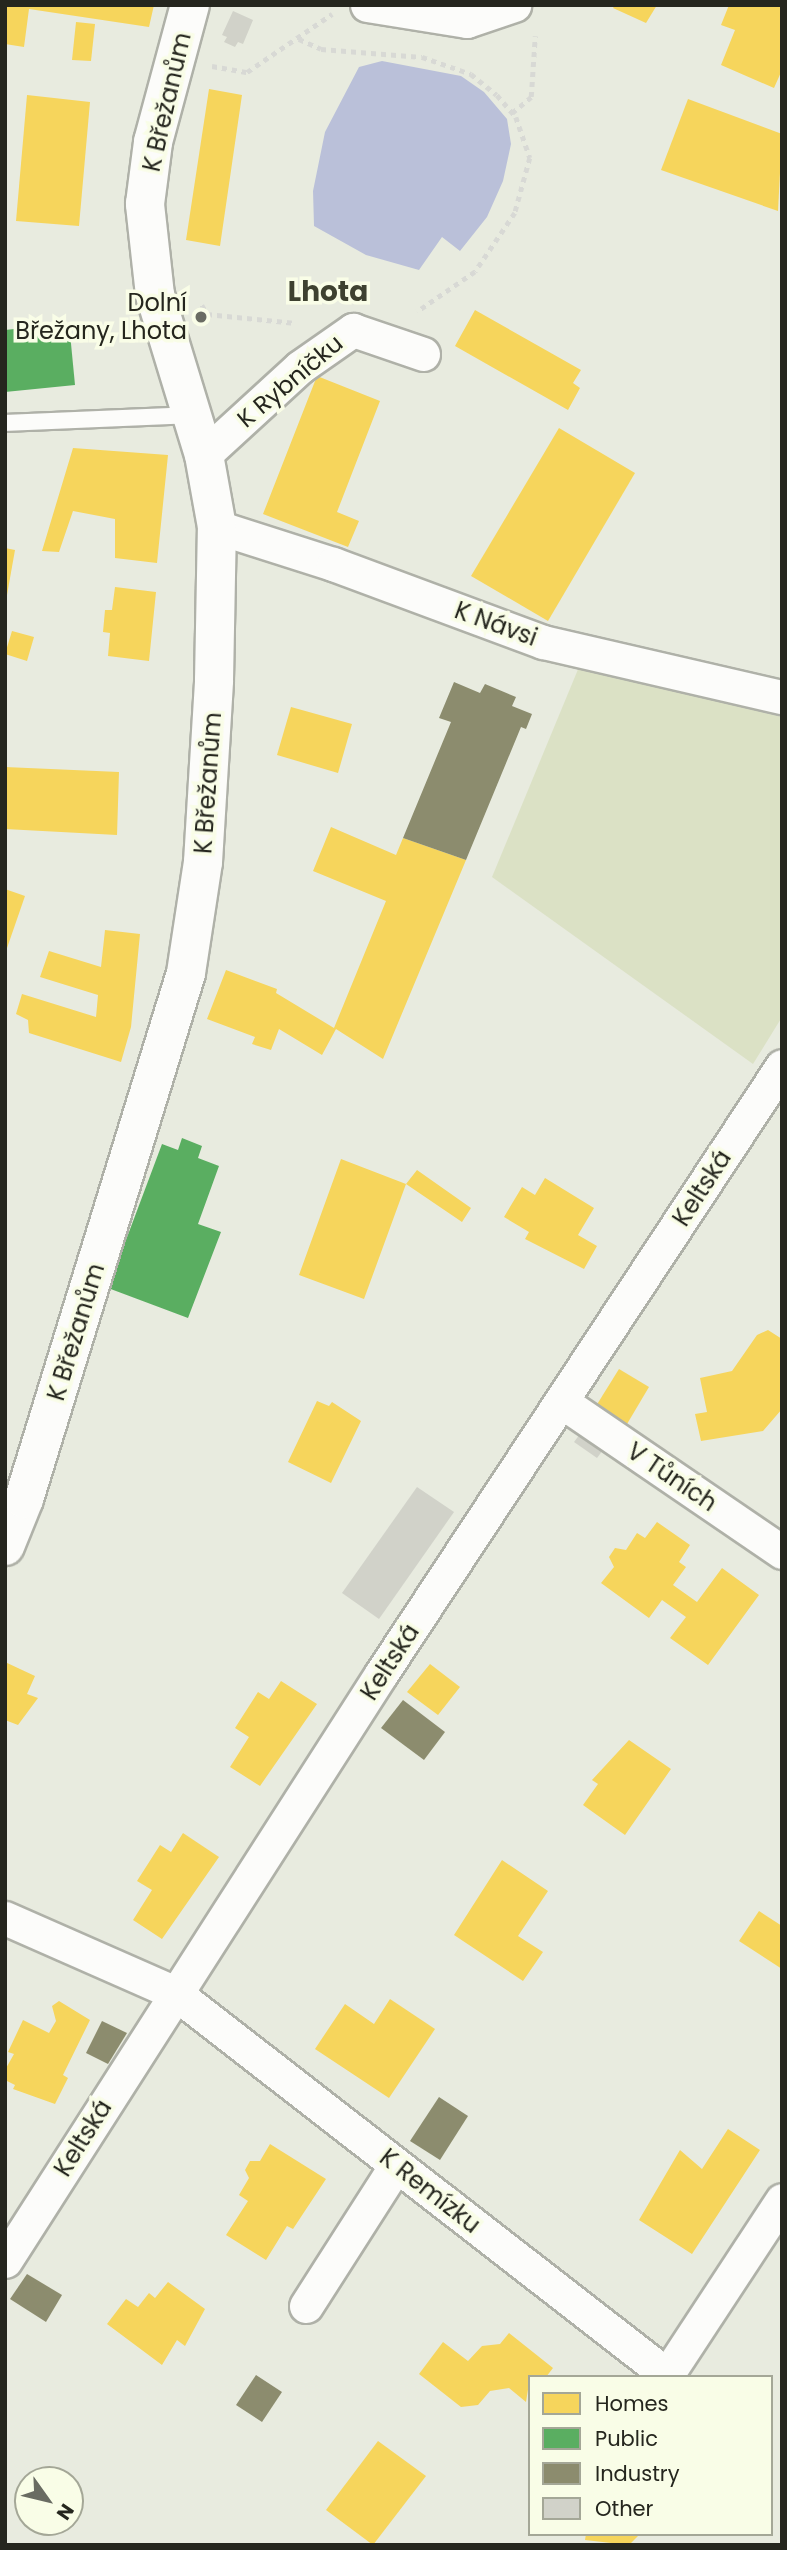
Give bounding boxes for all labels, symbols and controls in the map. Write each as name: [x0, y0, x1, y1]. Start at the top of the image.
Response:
street label: K Břežanům: [137, 30, 197, 174]
district label: Lhota: [288, 275, 368, 309]
place label: Dolní Břežany, Lhota: [15, 289, 187, 345]
marker: Dolní Břežany, Lhota: [193, 309, 209, 325]
street label: K Rybníčku: [231, 329, 349, 433]
street label: K Návsi: [451, 596, 541, 652]
street label: K Břežanům: [189, 711, 227, 855]
street label: Keltská: [667, 1145, 737, 1231]
street label: K Břežanům: [41, 1260, 111, 1404]
street label: V Tůních: [622, 1436, 722, 1518]
street label: Keltská: [355, 1619, 425, 1705]
street label: Keltská: [48, 2094, 118, 2182]
street label: K Remízku: [374, 2143, 486, 2239]
legend: [528, 2375, 773, 2536]
text: Homes: [595, 2389, 669, 2418]
text: Public: [595, 2424, 658, 2453]
text: Industry: [595, 2459, 680, 2488]
north arrow: [14, 2466, 84, 2536]
text: Other: [595, 2494, 653, 2523]
text: N: [50, 2498, 80, 2525]

